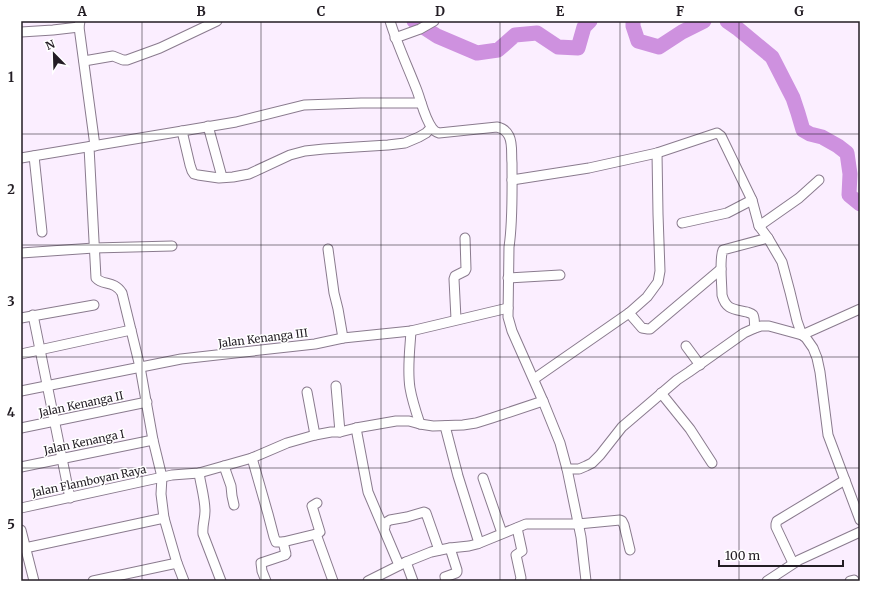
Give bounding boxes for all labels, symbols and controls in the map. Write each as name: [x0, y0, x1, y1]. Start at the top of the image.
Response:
text: A: [76, 3, 87, 20]
text: B: [196, 3, 206, 20]
text: C: [317, 3, 326, 20]
text: D: [435, 3, 445, 20]
text: E: [556, 3, 565, 20]
text: F: [676, 3, 684, 20]
text: G: [794, 3, 804, 20]
north arrow: [34, 34, 74, 74]
text: N: [43, 37, 57, 53]
text: 1: [8, 69, 14, 86]
text: 2: [7, 181, 15, 198]
text: 3: [7, 293, 15, 310]
street label: Jalan Kenanga III: [216, 326, 309, 351]
street label: Jalan Kenanga II: [36, 388, 125, 420]
text: 4: [7, 404, 16, 421]
street label: Jalan Kenanga I: [41, 427, 126, 458]
street label: Jalan Flamboyan Raya: [30, 462, 148, 500]
text: 5: [7, 516, 15, 533]
scale bar: [719, 542, 843, 568]
text: 100 m: [725, 548, 760, 563]

